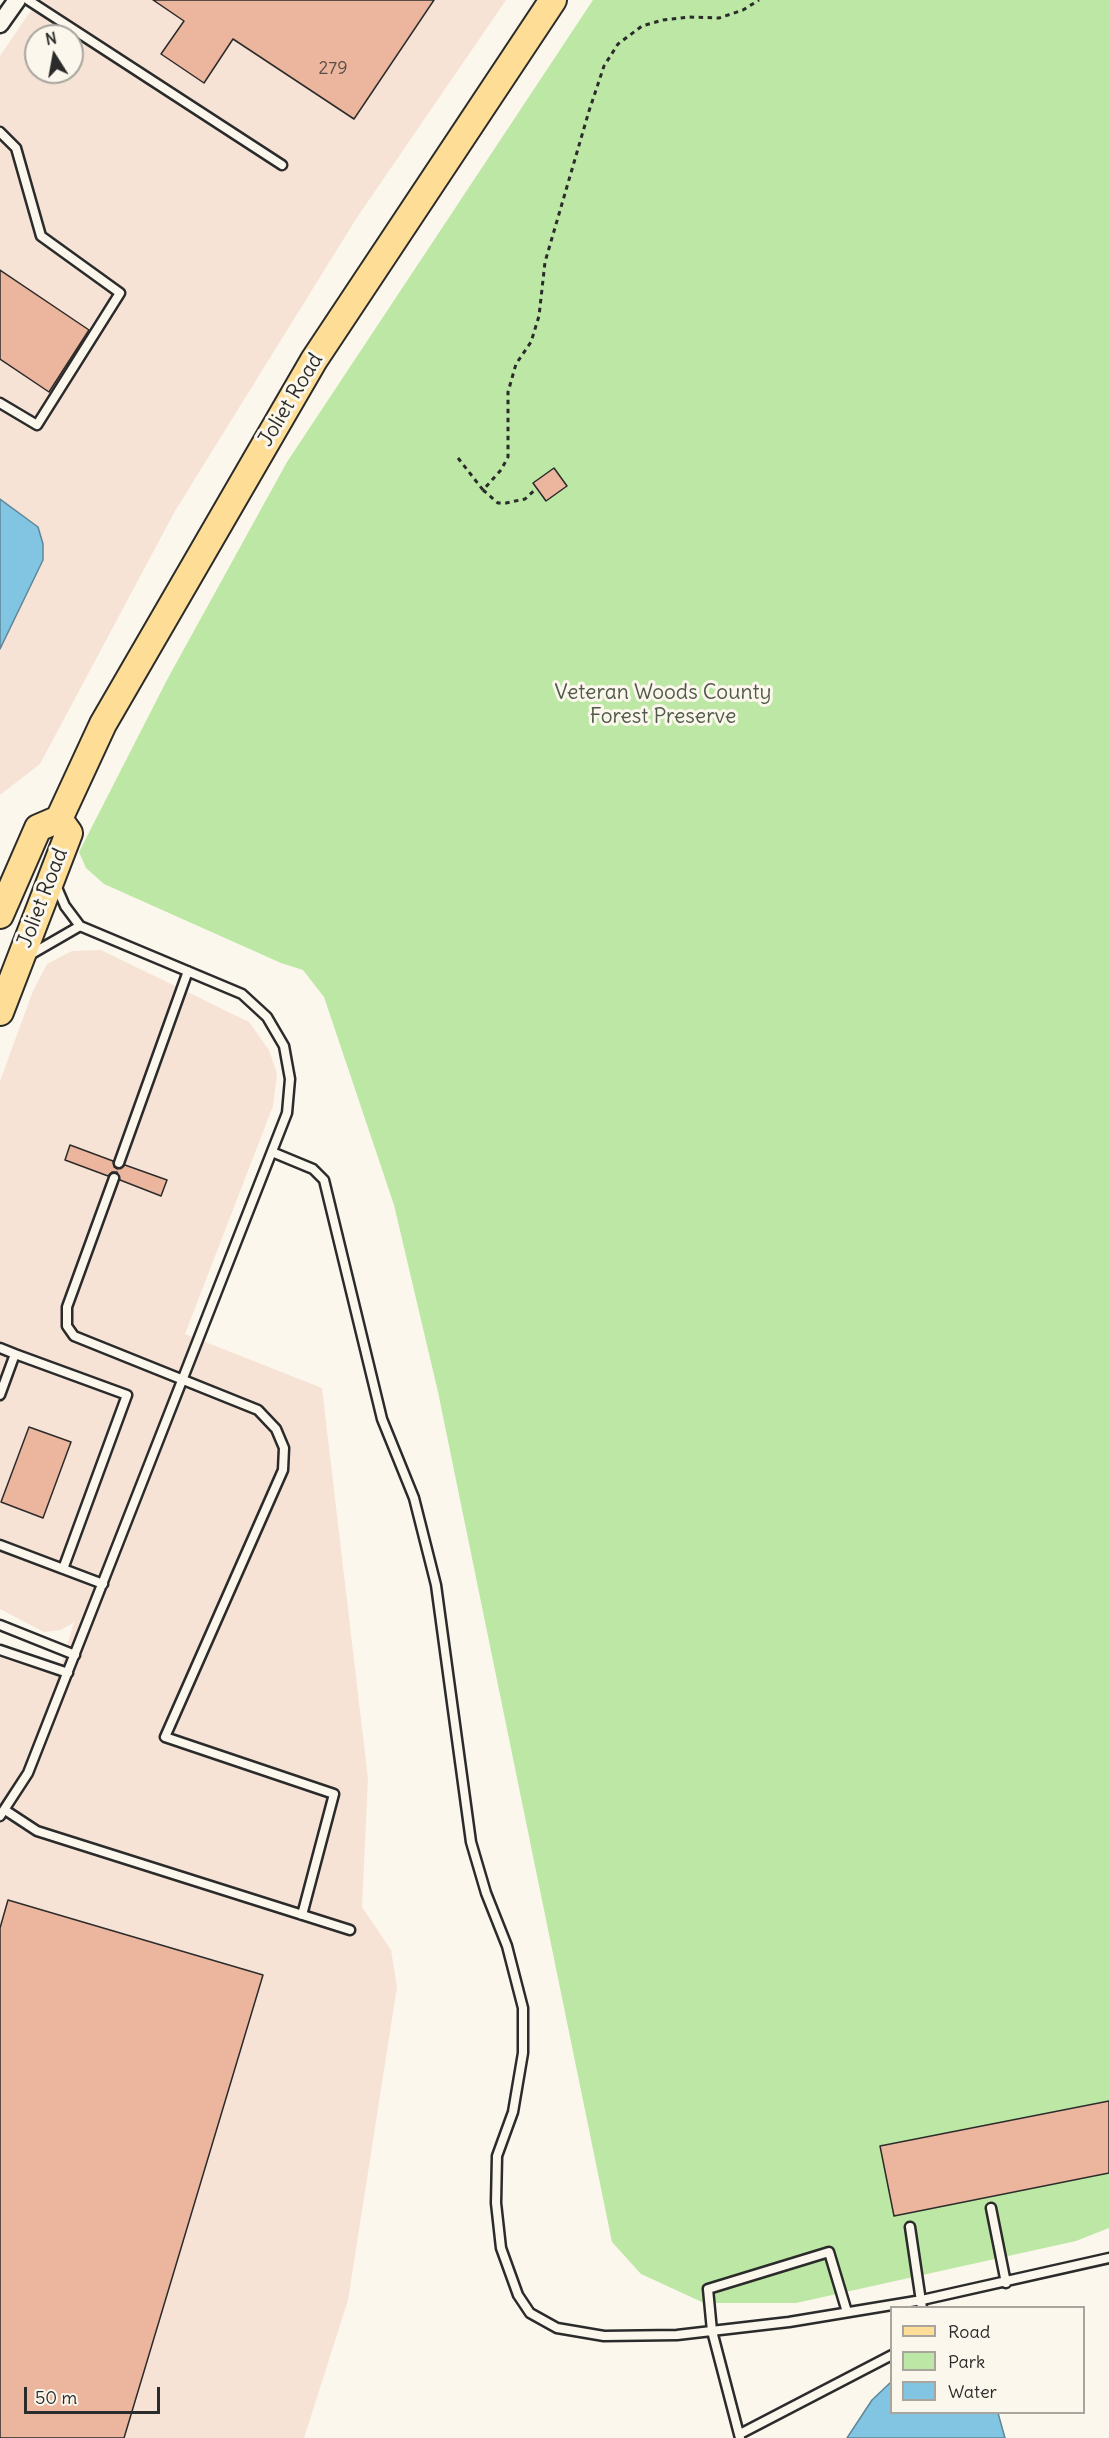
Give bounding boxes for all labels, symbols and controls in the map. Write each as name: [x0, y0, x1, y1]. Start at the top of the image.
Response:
north arrow: [24, 24, 84, 84]
text: N: [44, 27, 58, 49]
house number: 279: [318, 58, 348, 80]
street label: Joliet Road: [253, 349, 329, 451]
park label: Veteran Woods County Forest Preserve: [555, 680, 771, 730]
street label: Joliet Road: [13, 845, 73, 951]
legend: [890, 2306, 1085, 2414]
text: Road: [948, 2320, 990, 2343]
text: Park: [948, 2350, 985, 2373]
scale bar: [27, 2375, 164, 2413]
text: Water: [948, 2380, 997, 2403]
text: 50 m: [35, 2386, 77, 2409]

